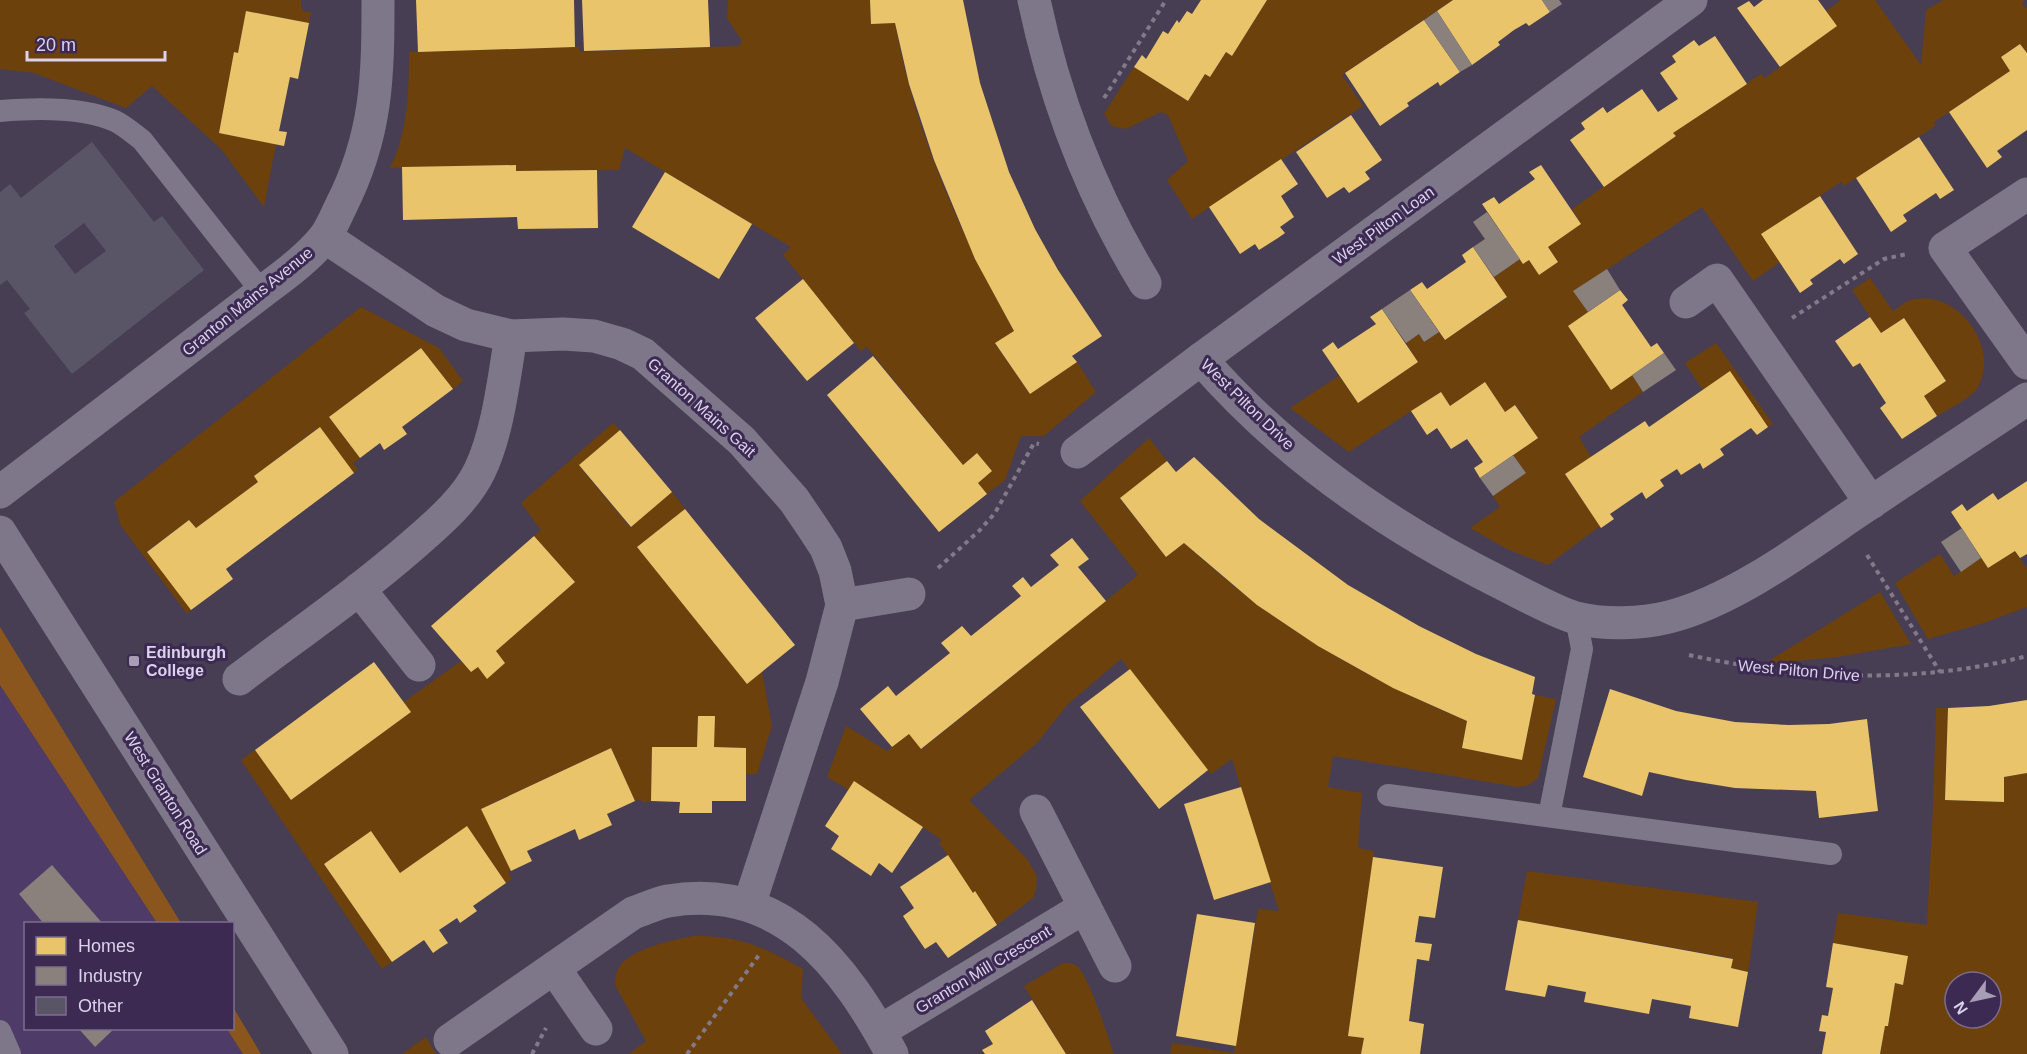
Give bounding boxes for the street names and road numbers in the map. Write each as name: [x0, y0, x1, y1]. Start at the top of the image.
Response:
street label: West Pilton Loan: [1329, 183, 1437, 268]
street label: Granton Mains Avenue: [179, 244, 316, 359]
street label: Granton Mains Gait: [644, 355, 759, 460]
street label: West Pilton Drive: [1198, 356, 1298, 453]
street label: West Pilton Drive: [1737, 657, 1861, 684]
street label: West Granton Road: [121, 729, 210, 858]
street label: Granton Mill Crescent: [913, 922, 1054, 1017]

